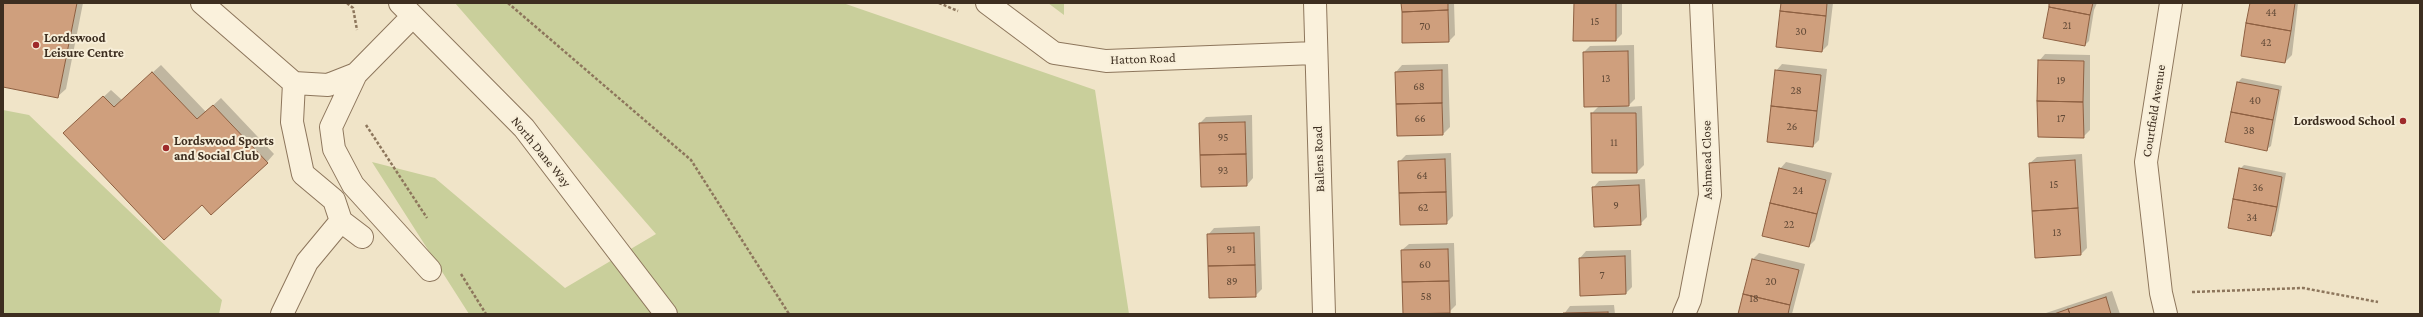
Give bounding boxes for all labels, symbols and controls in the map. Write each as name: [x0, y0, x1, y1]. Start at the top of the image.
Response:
house number: 44: [2265, 6, 2277, 20]
house number: 15: [1591, 15, 1599, 29]
house number: 21: [2063, 19, 2071, 33]
house number: 70: [1419, 20, 1431, 34]
house number: 30: [1795, 25, 1807, 39]
place label: Lordswood Leisure Centre: [44, 30, 124, 61]
house number: 42: [2261, 36, 2271, 50]
marker: Lordswood Leisure Centre: [31, 40, 41, 50]
street label: Hatton Road: [1110, 50, 1176, 68]
street label: Courtfield Avenue: [2139, 64, 2169, 158]
house number: 13: [1602, 72, 1610, 86]
house number: 19: [2056, 74, 2066, 88]
house number: 68: [1413, 80, 1425, 94]
house number: 28: [1790, 84, 1802, 98]
house number: 40: [2249, 94, 2261, 108]
house number: 66: [1414, 112, 1426, 126]
house number: 17: [2057, 112, 2065, 126]
place label: Lordswood School: [2294, 113, 2395, 129]
street label: North Dane Way: [508, 114, 574, 190]
marker: Lordswood School: [2398, 116, 2408, 126]
street label: Ashmead Close: [1699, 120, 1715, 200]
house number: 26: [1787, 120, 1797, 134]
house number: 38: [2243, 124, 2255, 138]
street label: Ballens Road: [1310, 125, 1328, 193]
house number: 95: [1218, 131, 1228, 145]
place label: Lordswood Sports and Social Club: [174, 133, 274, 164]
house number: 11: [1610, 136, 1618, 150]
marker: Lordswood Sports and Social Club: [161, 143, 171, 153]
house number: 93: [1218, 164, 1228, 178]
house number: 64: [1416, 169, 1428, 183]
house number: 15: [2050, 178, 2058, 192]
house number: 36: [2253, 181, 2263, 195]
house number: 24: [1793, 184, 1803, 198]
house number: 9: [1613, 199, 1619, 213]
house number: 62: [1418, 201, 1428, 215]
house number: 34: [2247, 211, 2257, 225]
house number: 22: [1784, 218, 1794, 232]
house number: 13: [2053, 226, 2061, 240]
house number: 91: [1226, 243, 1236, 257]
house number: 60: [1419, 258, 1431, 272]
house number: 7: [1599, 269, 1605, 283]
house number: 89: [1226, 275, 1238, 289]
house number: 20: [1765, 275, 1777, 289]
house number: 58: [1420, 290, 1432, 304]
house number: 18: [1749, 292, 1759, 306]

